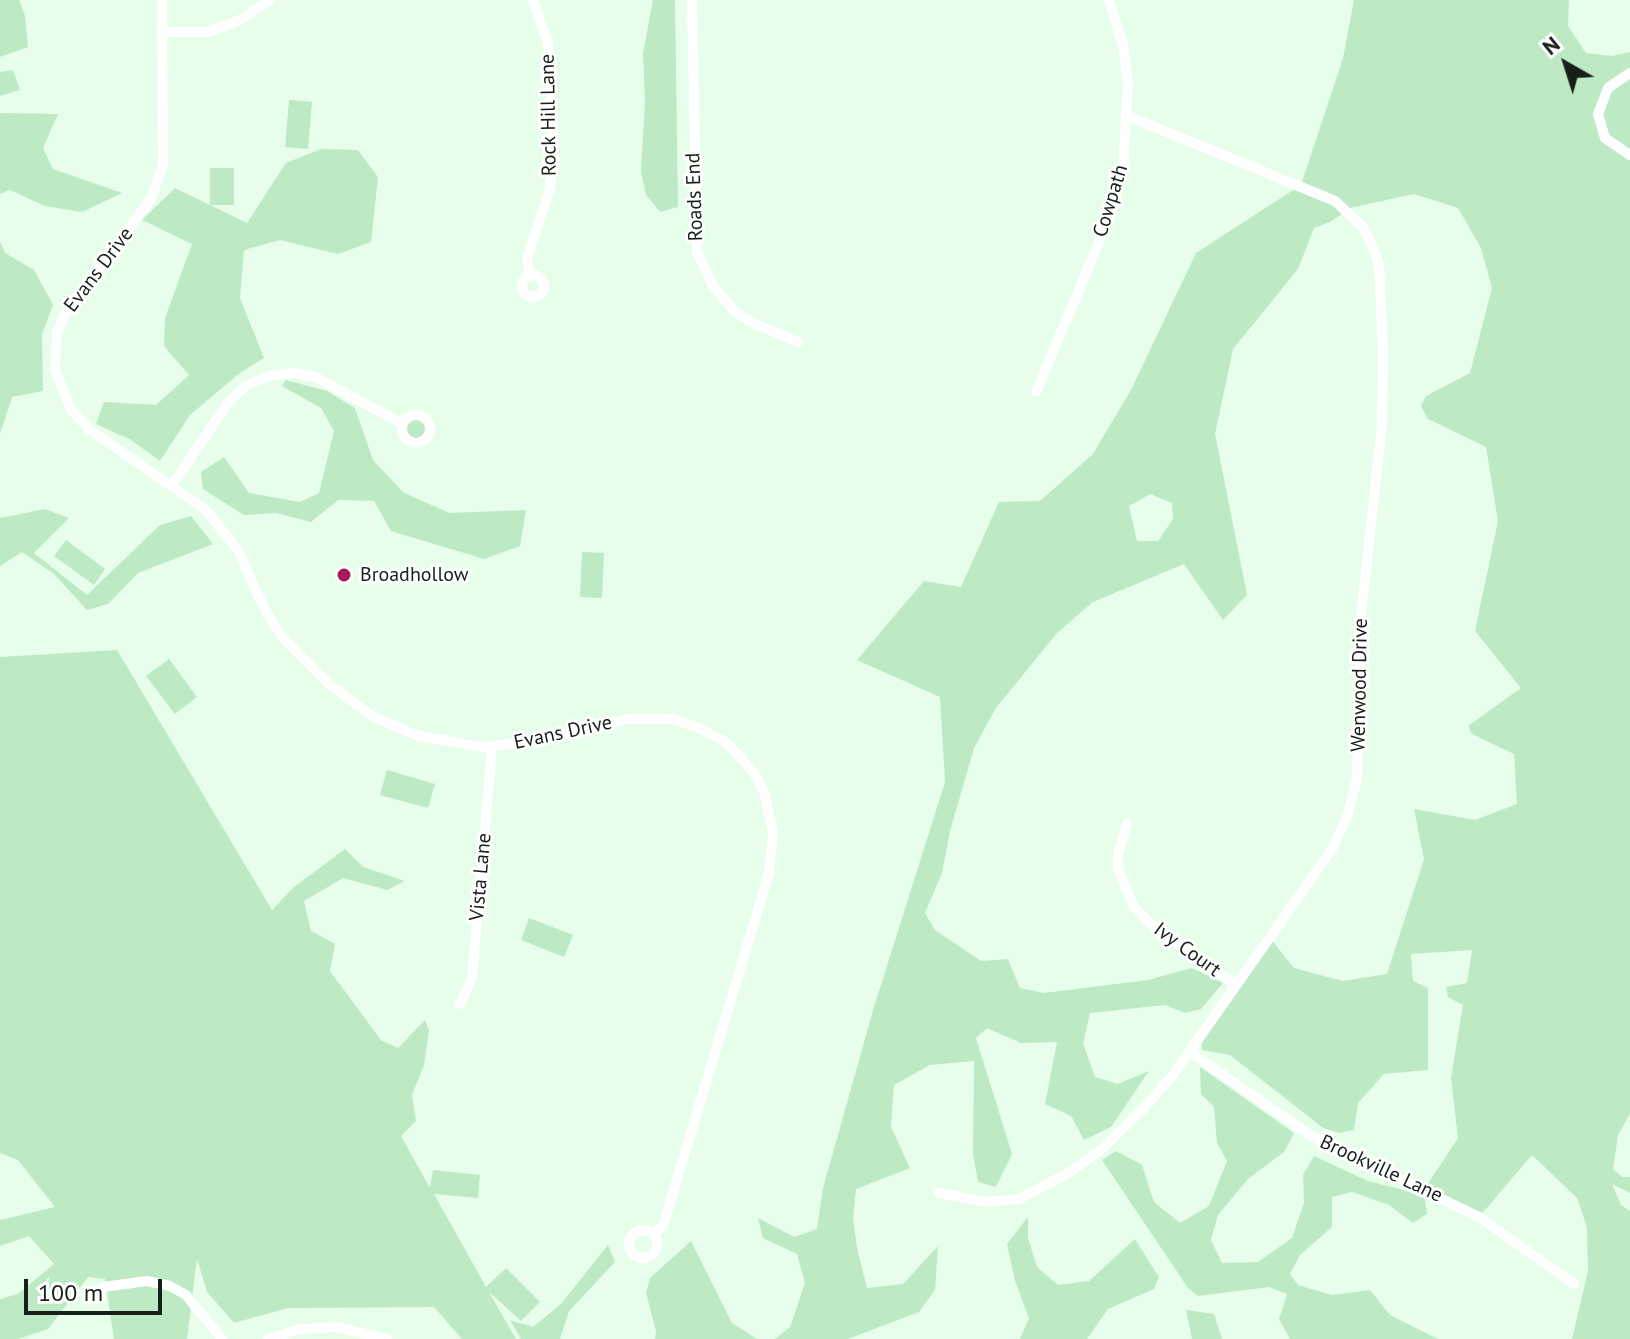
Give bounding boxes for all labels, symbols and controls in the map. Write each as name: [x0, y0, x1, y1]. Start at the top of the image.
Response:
north arrow: [1526, 24, 1606, 104]
text: N: [1536, 30, 1565, 61]
street label: Rock Hill Lane: [536, 54, 562, 176]
street label: Roads End: [681, 152, 709, 242]
street label: Cowpath: [1089, 162, 1133, 240]
street label: Evans Drive: [59, 223, 139, 317]
place label: Broadhollow: [360, 563, 468, 587]
marker: Broadhollow: [335, 566, 353, 584]
street label: Wenwood Drive: [1347, 618, 1373, 752]
street label: Evans Drive: [512, 711, 614, 755]
street label: Vista Lane: [465, 832, 497, 922]
street label: Ivy Court: [1149, 918, 1225, 982]
street label: Brookville Lane: [1316, 1130, 1446, 1208]
scale bar: [28, 1263, 166, 1313]
text: 100 m: [38, 1277, 103, 1308]

